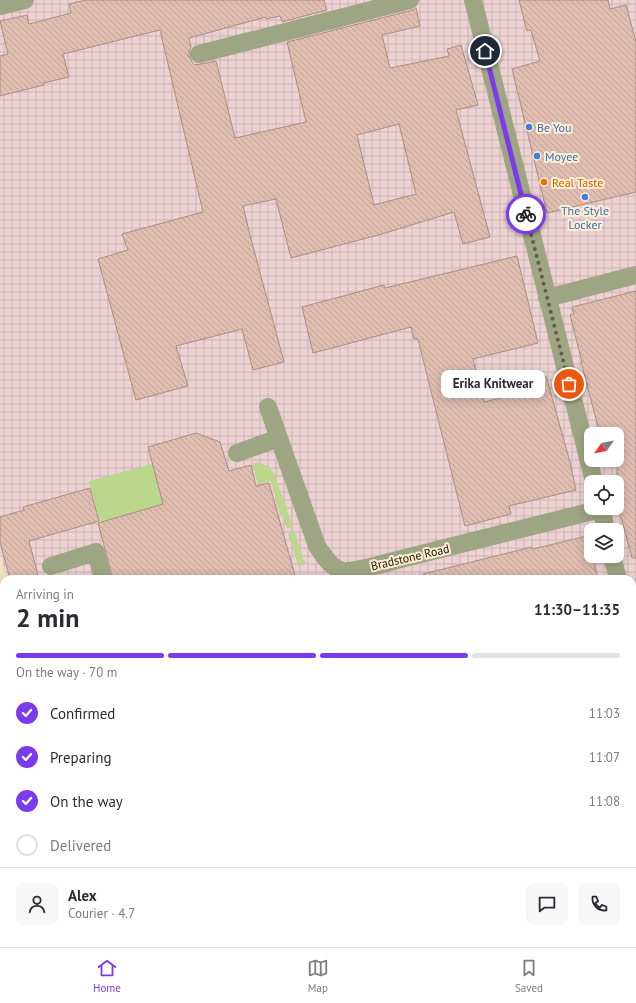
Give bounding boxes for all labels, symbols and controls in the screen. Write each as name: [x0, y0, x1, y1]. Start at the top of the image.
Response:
pin: [468, 34, 502, 68]
icon: home: [474, 40, 496, 62]
place label: Be You: [537, 120, 572, 135]
marker: Be You: [524, 122, 534, 132]
place label: Moyee: [545, 149, 578, 164]
marker: Moyee: [532, 151, 542, 161]
place label: Real Taste: [552, 175, 603, 190]
marker: Real Taste: [539, 177, 549, 187]
marker: The Style Locker: [580, 192, 590, 202]
courier: [506, 194, 546, 234]
icon: bike: [515, 203, 537, 225]
place label: The Style Locker: [561, 203, 609, 232]
pin: [552, 367, 586, 401]
callout: Erika Knitwear: [441, 370, 545, 398]
icon: bag: [558, 373, 580, 395]
text: Erika Knitwear: [453, 375, 533, 392]
north arrow: [584, 427, 624, 467]
map controls: [584, 427, 624, 563]
button: locate: [584, 475, 624, 515]
button: layers: [584, 523, 624, 563]
street label: Bradstone Road: [369, 541, 451, 573]
text: Arriving in: [16, 586, 74, 603]
text: 11:30–11:35: [534, 600, 620, 619]
text: 2 min: [16, 601, 79, 634]
text: On the way · 70 m: [16, 664, 117, 681]
icon: check: [16, 702, 38, 724]
text: Confirmed: [50, 704, 115, 723]
text: 11:03: [589, 705, 620, 722]
icon: check: [16, 746, 38, 768]
text: Preparing: [50, 748, 112, 767]
text: 11:07: [589, 749, 620, 766]
icon: check: [16, 790, 38, 812]
text: On the way: [50, 792, 123, 811]
text: 11:08: [589, 793, 620, 810]
text: Delivered: [50, 836, 111, 855]
button: person: [16, 883, 58, 925]
button: chat: [526, 883, 568, 925]
button: phone: [578, 883, 620, 925]
text: Alex: [68, 886, 97, 905]
text: Courier · 4.7: [68, 905, 135, 922]
tab: Home: [93, 957, 121, 995]
tab: Map: [307, 957, 329, 995]
tab: Saved: [515, 957, 543, 995]

